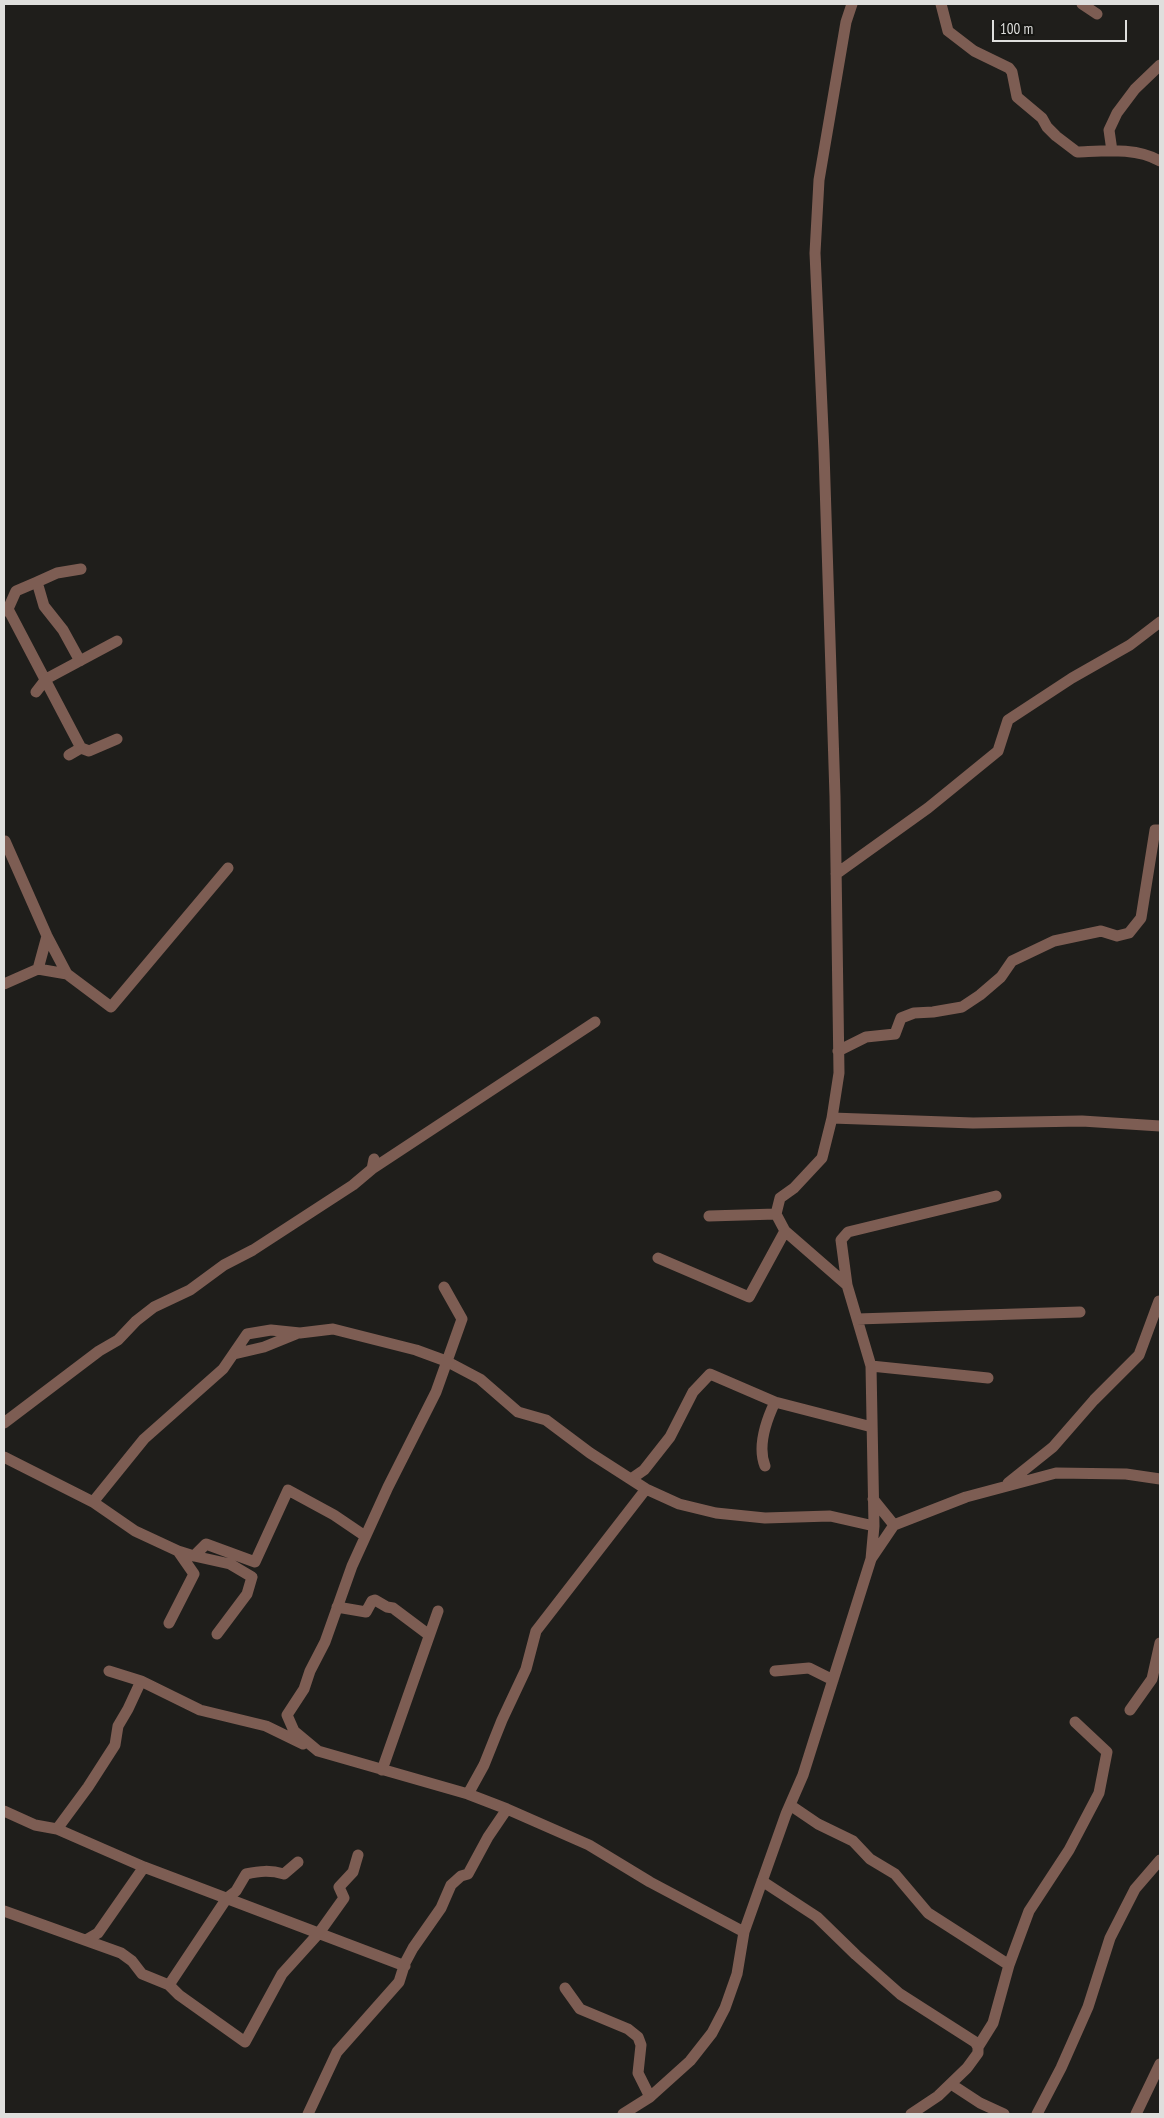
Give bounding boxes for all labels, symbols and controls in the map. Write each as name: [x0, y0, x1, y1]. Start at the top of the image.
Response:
scale bar: [994, 10, 1129, 42]
text: 100 m: [1000, 19, 1033, 38]

